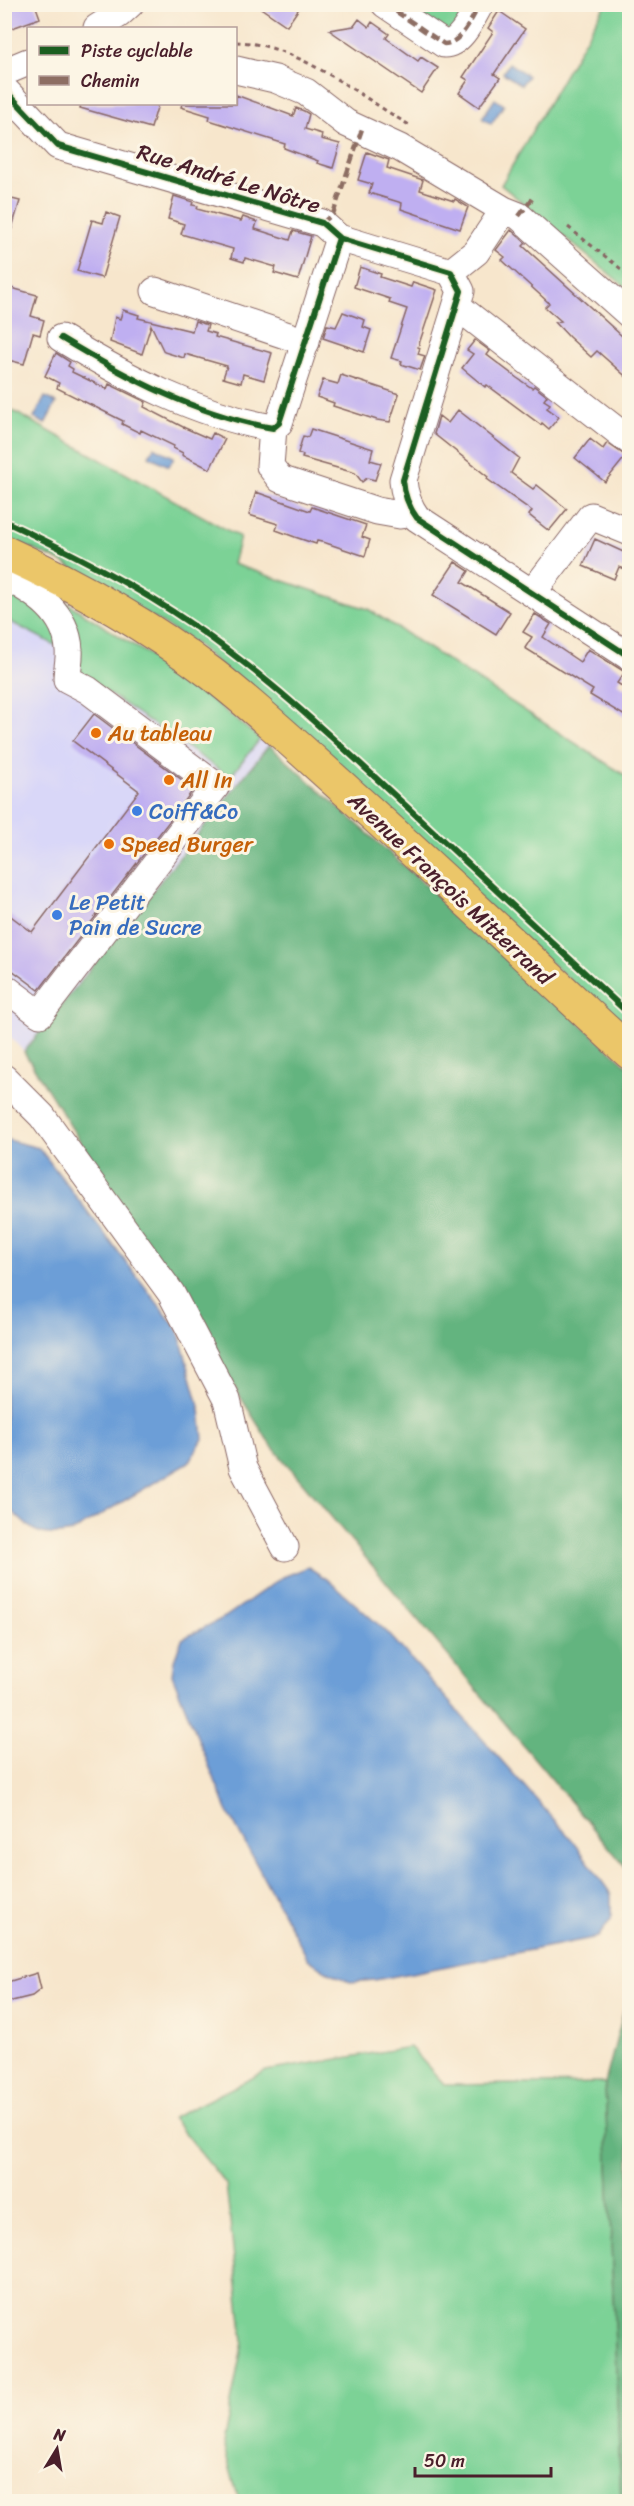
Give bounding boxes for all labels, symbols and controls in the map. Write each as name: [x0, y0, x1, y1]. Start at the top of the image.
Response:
legend: [27, 27, 237, 105]
text: Piste cyclable: [81, 35, 193, 67]
text: Chemin: [81, 65, 140, 97]
street label: Rue André Le Nôtre: [132, 132, 325, 225]
place label: Au tableau: [107, 714, 212, 753]
marker: Au tableau: [89, 726, 103, 740]
place label: All In: [180, 761, 232, 800]
marker: All In: [162, 773, 176, 787]
street label: Avenue François Mitterrand: [338, 781, 564, 996]
place label: Coiff&Co: [149, 792, 238, 831]
marker: Coiff&Co: [130, 804, 144, 818]
place label: Speed Burger: [121, 825, 255, 864]
marker: Speed Burger: [102, 837, 116, 851]
place label: Le Petit Pain de Sucre: [69, 883, 202, 947]
marker: Le Petit Pain de Sucre: [50, 908, 64, 922]
north arrow: [27, 2419, 87, 2479]
text: N: [51, 2419, 69, 2450]
scale bar: [415, 2440, 552, 2478]
text: 50 m: [424, 2445, 465, 2477]

